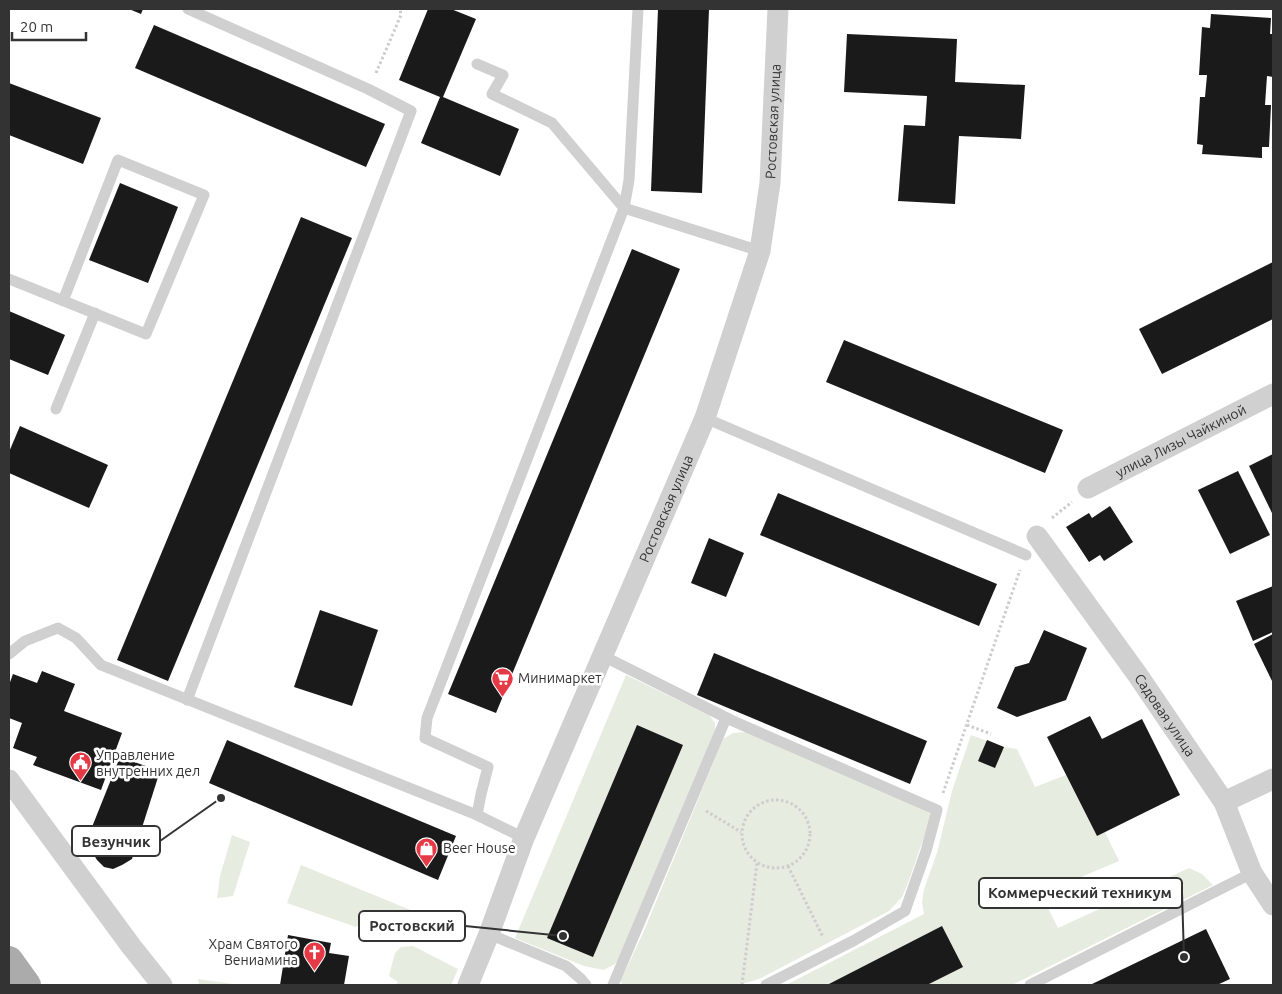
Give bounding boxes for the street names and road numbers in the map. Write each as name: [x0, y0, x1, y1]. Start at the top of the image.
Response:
street label: Ростовская улица: [762, 63, 783, 179]
street label: улица Лизы Чайкиной: [1113, 401, 1249, 481]
street label: Ростовская улица: [636, 452, 696, 565]
street label: Садовая улица: [1131, 671, 1199, 759]

